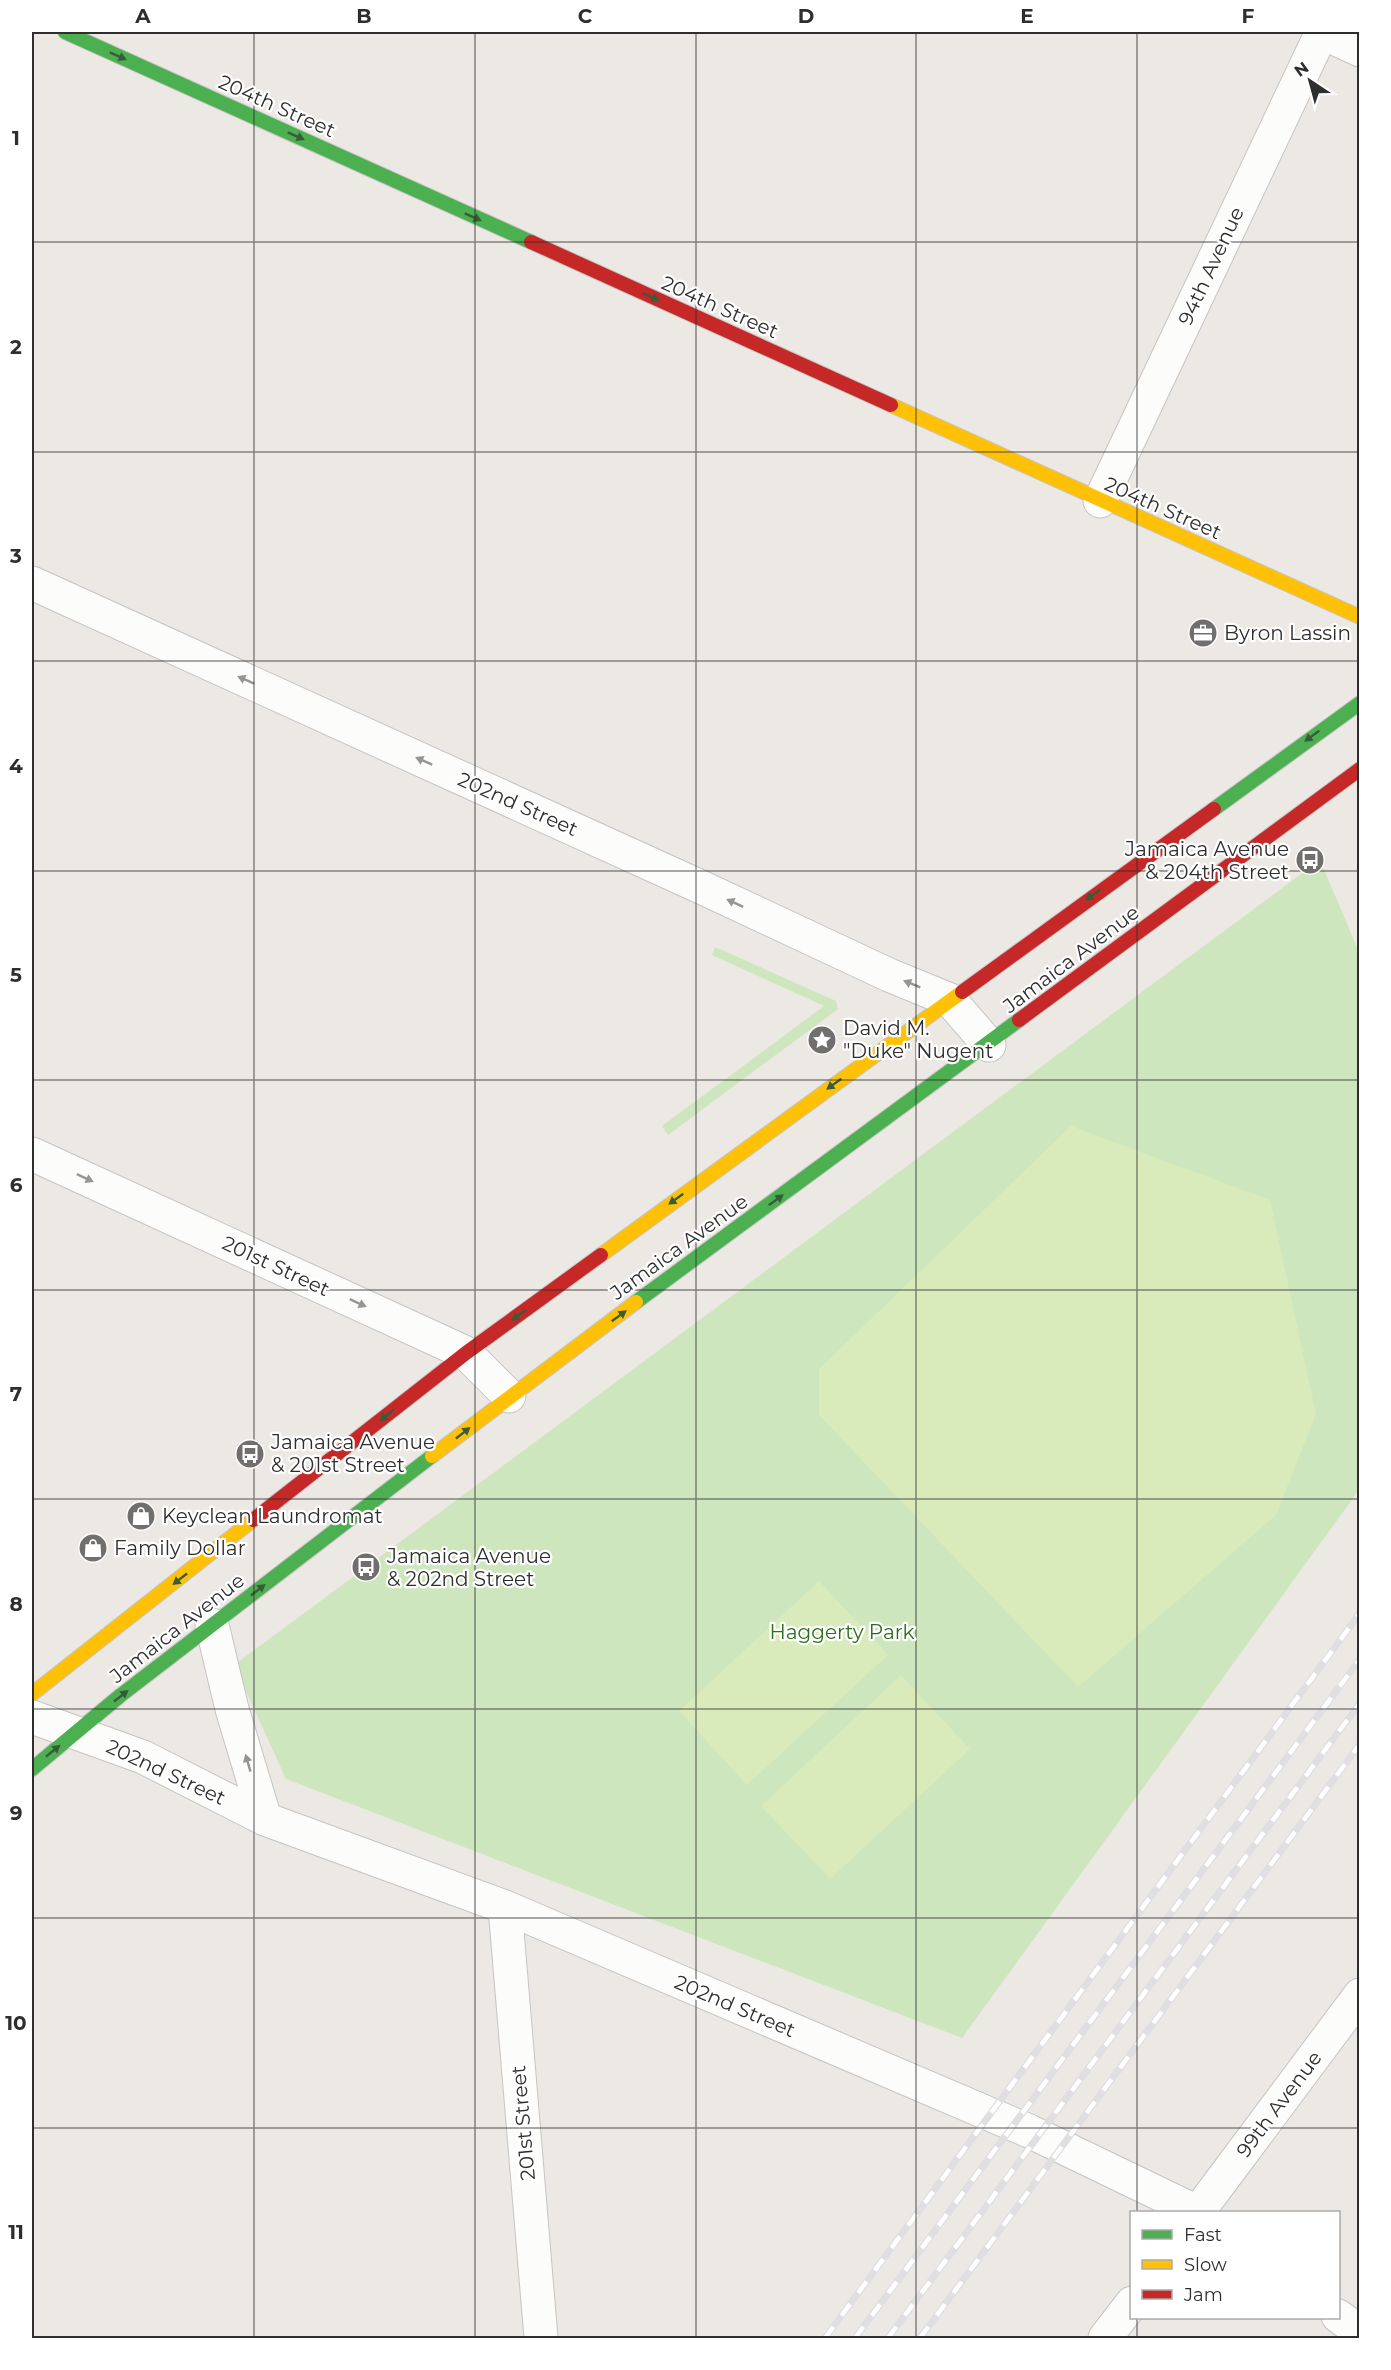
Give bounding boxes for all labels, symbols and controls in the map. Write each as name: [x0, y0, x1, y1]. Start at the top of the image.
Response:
text: A: [134, 4, 151, 28]
text: B: [356, 4, 372, 28]
text: C: [578, 4, 593, 28]
text: D: [798, 4, 814, 28]
text: E: [1020, 4, 1034, 28]
text: F: [1242, 4, 1255, 28]
one-way arrow: [110, 51, 127, 60]
north arrow: [1280, 51, 1340, 111]
text: N: [1291, 58, 1312, 81]
street label: 204th Street: [215, 70, 339, 142]
text: 1: [12, 126, 20, 150]
one-way arrow: [287, 132, 304, 141]
street label: 94th Avenue: [1173, 203, 1249, 329]
one-way arrow: [465, 212, 482, 221]
street label: 204th Street: [658, 271, 782, 343]
one-way arrow: [642, 293, 660, 303]
text: 2: [10, 335, 22, 359]
street label: 204th Street: [1101, 472, 1225, 544]
text: 3: [9, 544, 22, 568]
office icon: Byron Lassin: [1187, 617, 1219, 649]
place label: Byron Lassin: [1224, 621, 1351, 645]
one-way arrow: [237, 676, 254, 685]
one-way arrow: [1304, 730, 1319, 742]
text: 4: [9, 754, 23, 778]
one-way arrow: [414, 756, 432, 766]
street label: 202nd Street: [454, 767, 582, 841]
place label: Jamaica Avenue & 204th Street: [1124, 837, 1289, 884]
bus stop icon: Jamaica Avenue & 204th Street: [1294, 844, 1326, 876]
one-way arrow: [1086, 889, 1102, 901]
one-way arrow: [726, 898, 743, 907]
street label: Jamaica Avenue: [997, 900, 1144, 1019]
text: 5: [10, 963, 22, 987]
one-way arrow: [902, 979, 920, 989]
place label: David M. "Duke" Nugent: [843, 1016, 993, 1063]
place icon: David M. "Duke" Nugent: [806, 1024, 838, 1056]
one-way arrow: [826, 1078, 841, 1090]
text: 6: [10, 1173, 23, 1197]
one-way arrow: [76, 1174, 93, 1183]
street label: Jamaica Avenue: [605, 1189, 752, 1305]
one-way arrow: [669, 1193, 684, 1205]
one-way arrow: [769, 1195, 784, 1207]
street label: 201st Street: [219, 1231, 333, 1301]
one-way arrow: [349, 1299, 366, 1308]
one-way arrow: [511, 1308, 527, 1321]
one-way arrow: [611, 1310, 626, 1322]
text: 7: [10, 1382, 22, 1406]
one-way arrow: [380, 1408, 395, 1421]
one-way arrow: [455, 1426, 471, 1439]
place label: Jamaica Avenue & 201st Street: [270, 1430, 435, 1477]
bus stop icon: Jamaica Avenue & 201st Street: [234, 1438, 266, 1470]
shop icon: Keyclean Laundromat: [125, 1500, 157, 1532]
place label: Keyclean Laundromat: [162, 1504, 383, 1528]
shop icon: Family Dollar: [77, 1532, 109, 1564]
place label: Family Dollar: [114, 1536, 246, 1560]
place label: Jamaica Avenue & 202nd Street: [386, 1544, 551, 1591]
bus stop icon: Jamaica Avenue & 202nd Street: [350, 1551, 382, 1583]
street label: Jamaica Avenue: [104, 1568, 249, 1689]
one-way arrow: [172, 1573, 188, 1585]
one-way arrow: [250, 1583, 266, 1596]
text: 8: [9, 1592, 23, 1616]
park label: Haggerty Park: [769, 1620, 915, 1644]
one-way arrow: [113, 1691, 128, 1703]
street label: 202nd Street: [103, 1734, 229, 1810]
one-way arrow: [45, 1744, 61, 1757]
one-way arrow: [243, 1754, 252, 1772]
text: 9: [10, 1801, 22, 1825]
street label: 202nd Street: [671, 1970, 799, 2042]
text: 10: [5, 2011, 27, 2035]
street label: 99th Avenue: [1231, 2046, 1327, 2162]
street label: 201st Street: [506, 2064, 540, 2182]
legend: [1130, 2211, 1340, 2319]
text: 11: [8, 2220, 24, 2244]
text: Fast: [1184, 2224, 1222, 2246]
text: Slow: [1184, 2254, 1227, 2276]
text: Jam: [1183, 2284, 1223, 2306]

